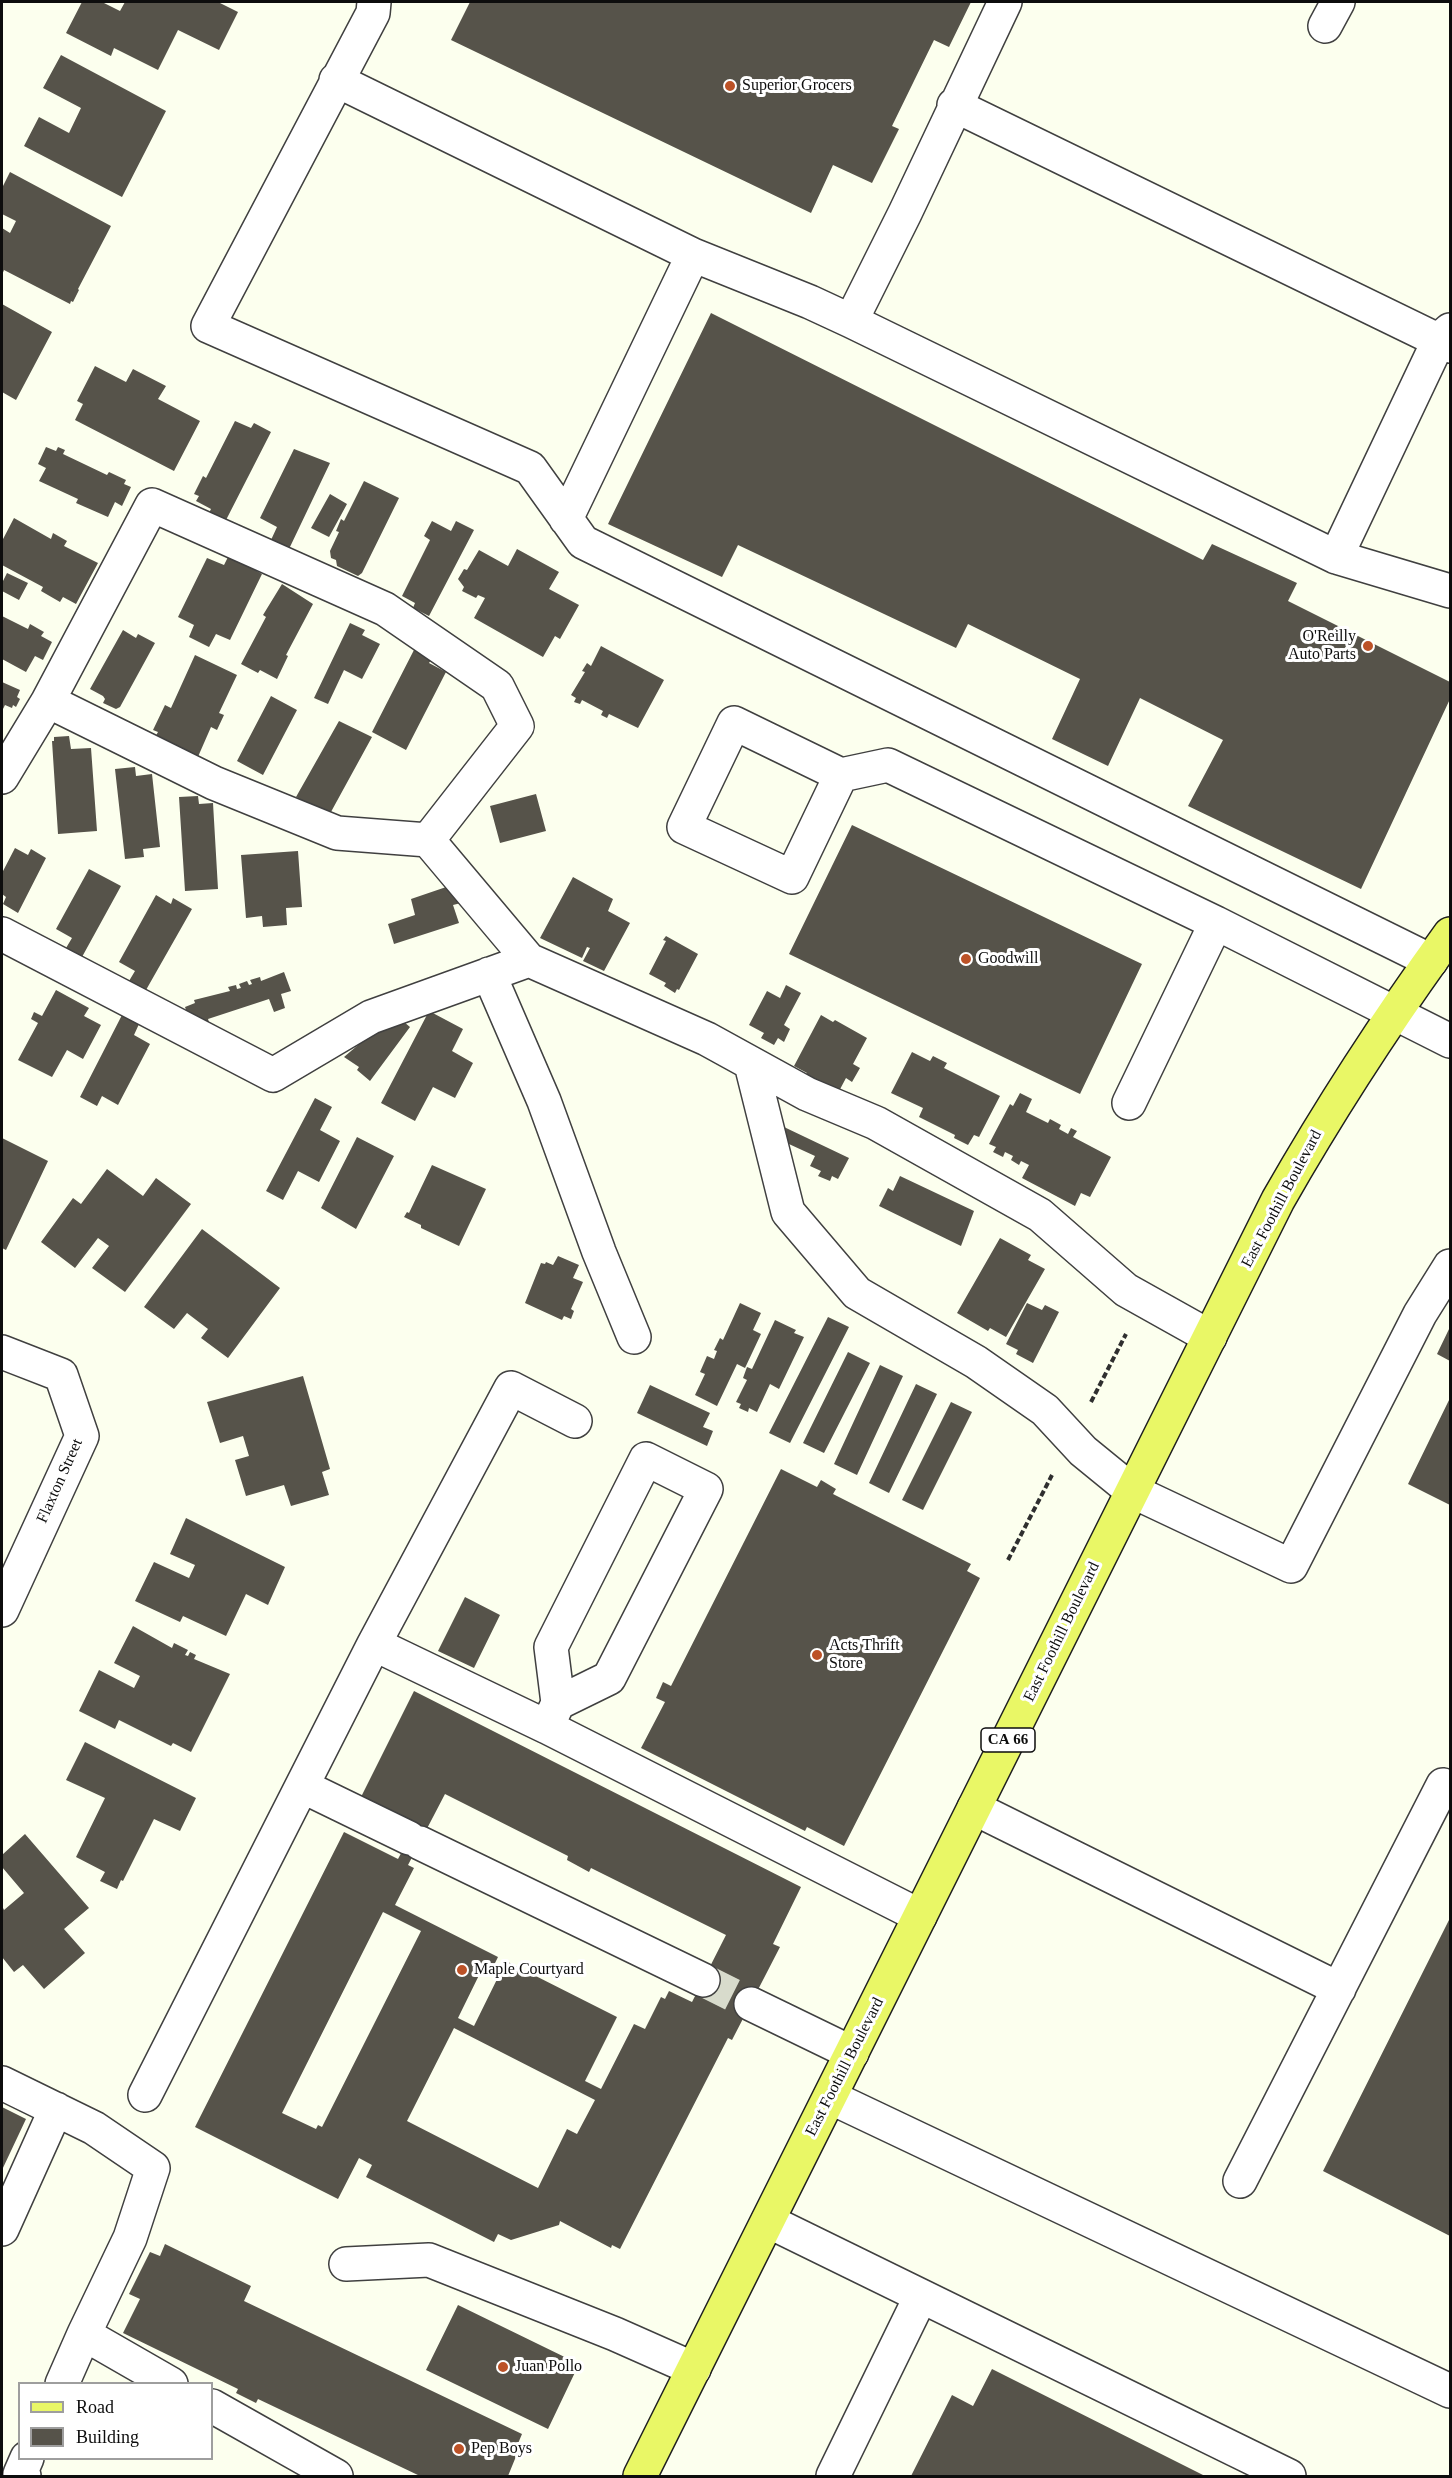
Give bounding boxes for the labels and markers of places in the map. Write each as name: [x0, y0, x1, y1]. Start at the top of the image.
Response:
place label: Superior Grocers: [742, 76, 852, 96]
marker: Superior Grocers: [723, 79, 737, 93]
place label: O'Reilly Auto Parts: [1288, 627, 1356, 665]
marker: O'Reilly Auto Parts: [1361, 639, 1375, 653]
place label: Goodwill: [978, 949, 1038, 969]
marker: Goodwill: [959, 952, 973, 966]
place label: Acts Thrift Store: [829, 1636, 900, 1674]
marker: Acts Thrift Store: [810, 1648, 824, 1662]
place label: Maple Courtyard: [474, 1960, 584, 1980]
marker: Maple Courtyard: [455, 1963, 469, 1977]
place label: Juan Pollo: [515, 2357, 582, 2377]
marker: Juan Pollo: [496, 2360, 510, 2374]
place label: Pep Boys: [471, 2439, 532, 2459]
marker: Pep Boys: [452, 2442, 466, 2456]

